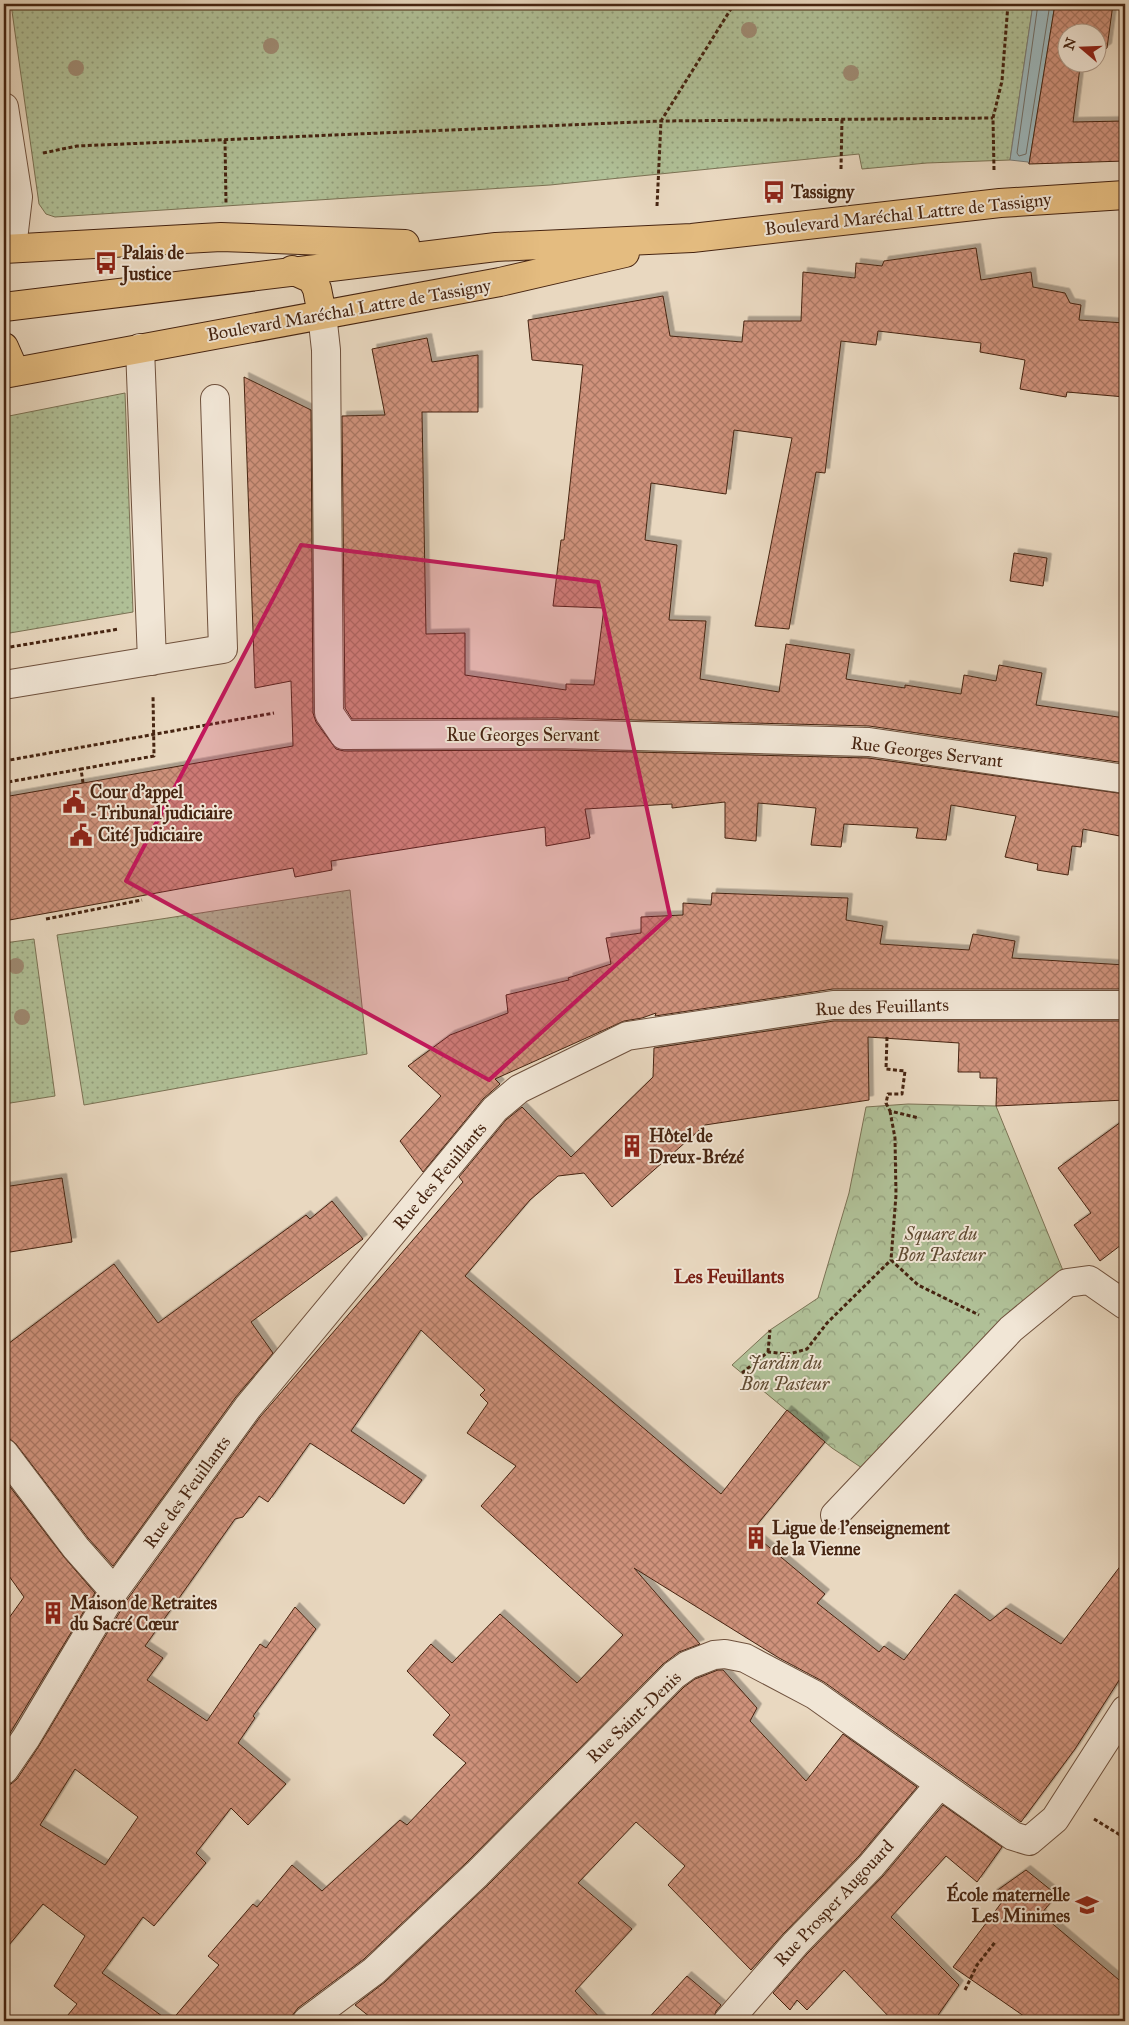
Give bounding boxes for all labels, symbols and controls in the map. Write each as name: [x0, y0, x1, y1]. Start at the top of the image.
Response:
north arrow: [1056, 22, 1106, 72]
text: N: [1060, 35, 1080, 52]
bus stop icon: Tassigny: [761, 179, 787, 205]
place label: Tassigny: [790, 181, 856, 204]
street label: Boulevard Maréchal Lattre de Tassigny: [764, 188, 1053, 241]
place label: Palais de Justice: [120, 242, 184, 286]
bus stop icon: Palais de Justice: [93, 250, 119, 276]
street label: Boulevard Maréchal Lattre de Tassigny: [205, 274, 494, 347]
street label: Rue Georges Servant: [446, 724, 600, 747]
street label: Rue Georges Servant: [849, 732, 1005, 773]
place label: Cour d'appel -Tribunal judiciaire: [90, 781, 233, 825]
public building icon: Cour d'appel -Tribunal judiciaire: [61, 789, 87, 815]
public building icon: Cité Judiciaire: [68, 822, 94, 848]
place label: Cité Judiciaire: [98, 824, 203, 847]
street label: Rue des Feuillants: [815, 994, 949, 1020]
street label: Rue des Feuillants: [389, 1118, 491, 1234]
place label: Hôtel de Dreux-Brézé: [649, 1125, 745, 1168]
building icon: Hôtel de Dreux-Brézé: [619, 1133, 645, 1159]
park label: Square du Bon Pasteur: [896, 1223, 987, 1266]
district label: Les Feuillants: [674, 1265, 784, 1288]
park label: Jardin du Bon Pasteur: [740, 1352, 831, 1395]
street label: Rue des Feuillants: [139, 1431, 235, 1553]
place label: Ligue de l'enseignement de la Vienne: [772, 1517, 950, 1560]
building icon: Ligue de l'enseignement de la Vienne: [743, 1525, 769, 1551]
place label: Maison de Retraites du Sacré Cœur: [70, 1592, 217, 1635]
building icon: Maison de Retraites du Sacré Cœur: [40, 1600, 66, 1626]
street label: Rue Saint-Denis: [582, 1666, 686, 1768]
street label: Rue Prosper Augouard: [770, 1835, 899, 1972]
place label: École maternelle Les Minimes: [946, 1881, 1070, 1927]
school or university icon: École maternelle Les Minimes: [1074, 1892, 1100, 1918]

